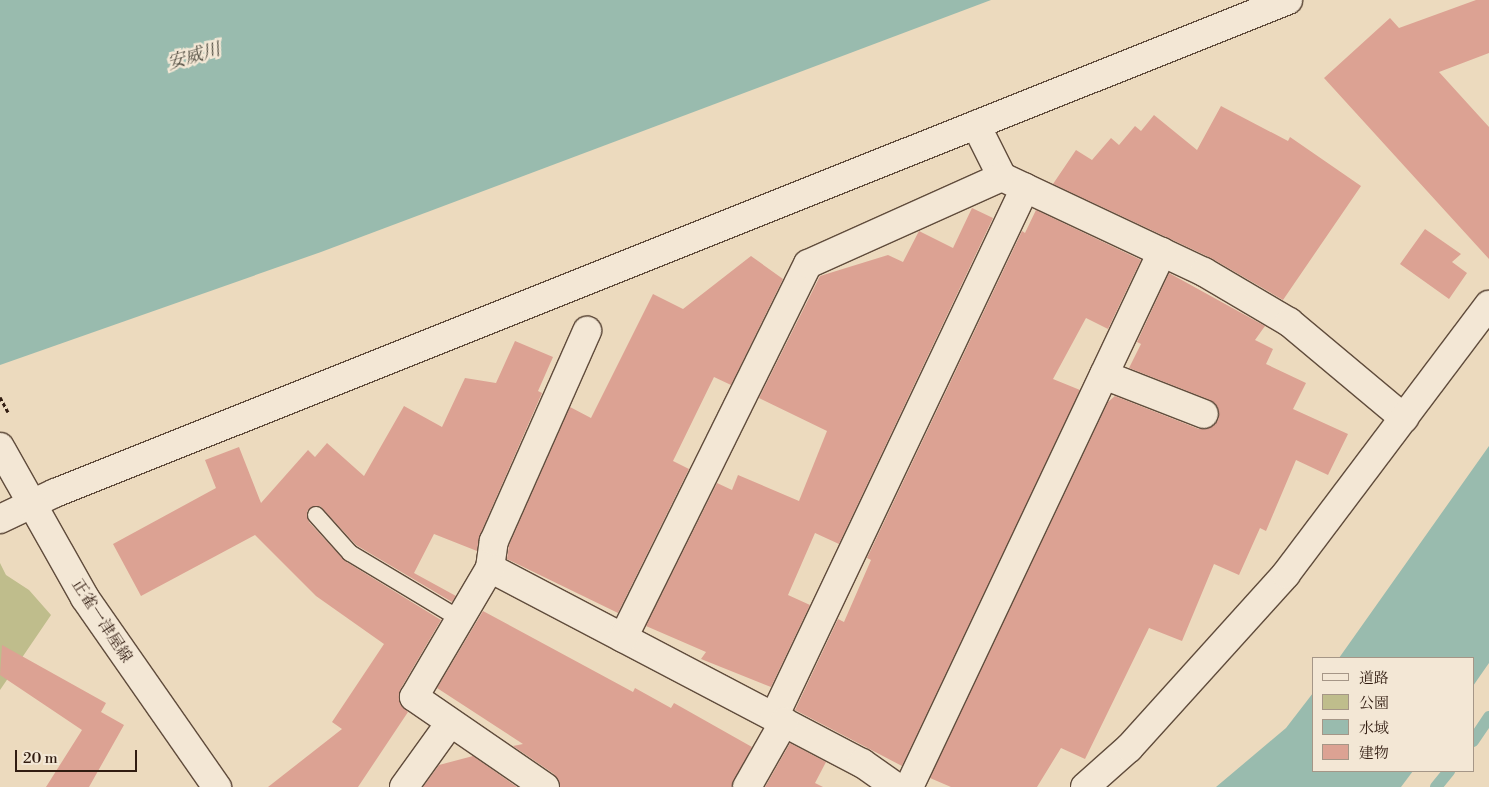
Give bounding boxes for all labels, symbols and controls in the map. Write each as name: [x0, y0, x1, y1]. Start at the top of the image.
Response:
water label: 安威川: [165, 39, 223, 75]
street label: 正雀一津屋線: [68, 576, 136, 666]
legend: [1312, 657, 1474, 772]
text: 道路: [1359, 669, 1389, 688]
text: 公園: [1359, 694, 1389, 713]
text: 水域: [1359, 719, 1389, 738]
scale bar: [18, 740, 140, 772]
text: 建物: [1359, 744, 1389, 763]
text: 20 m: [23, 749, 58, 768]

